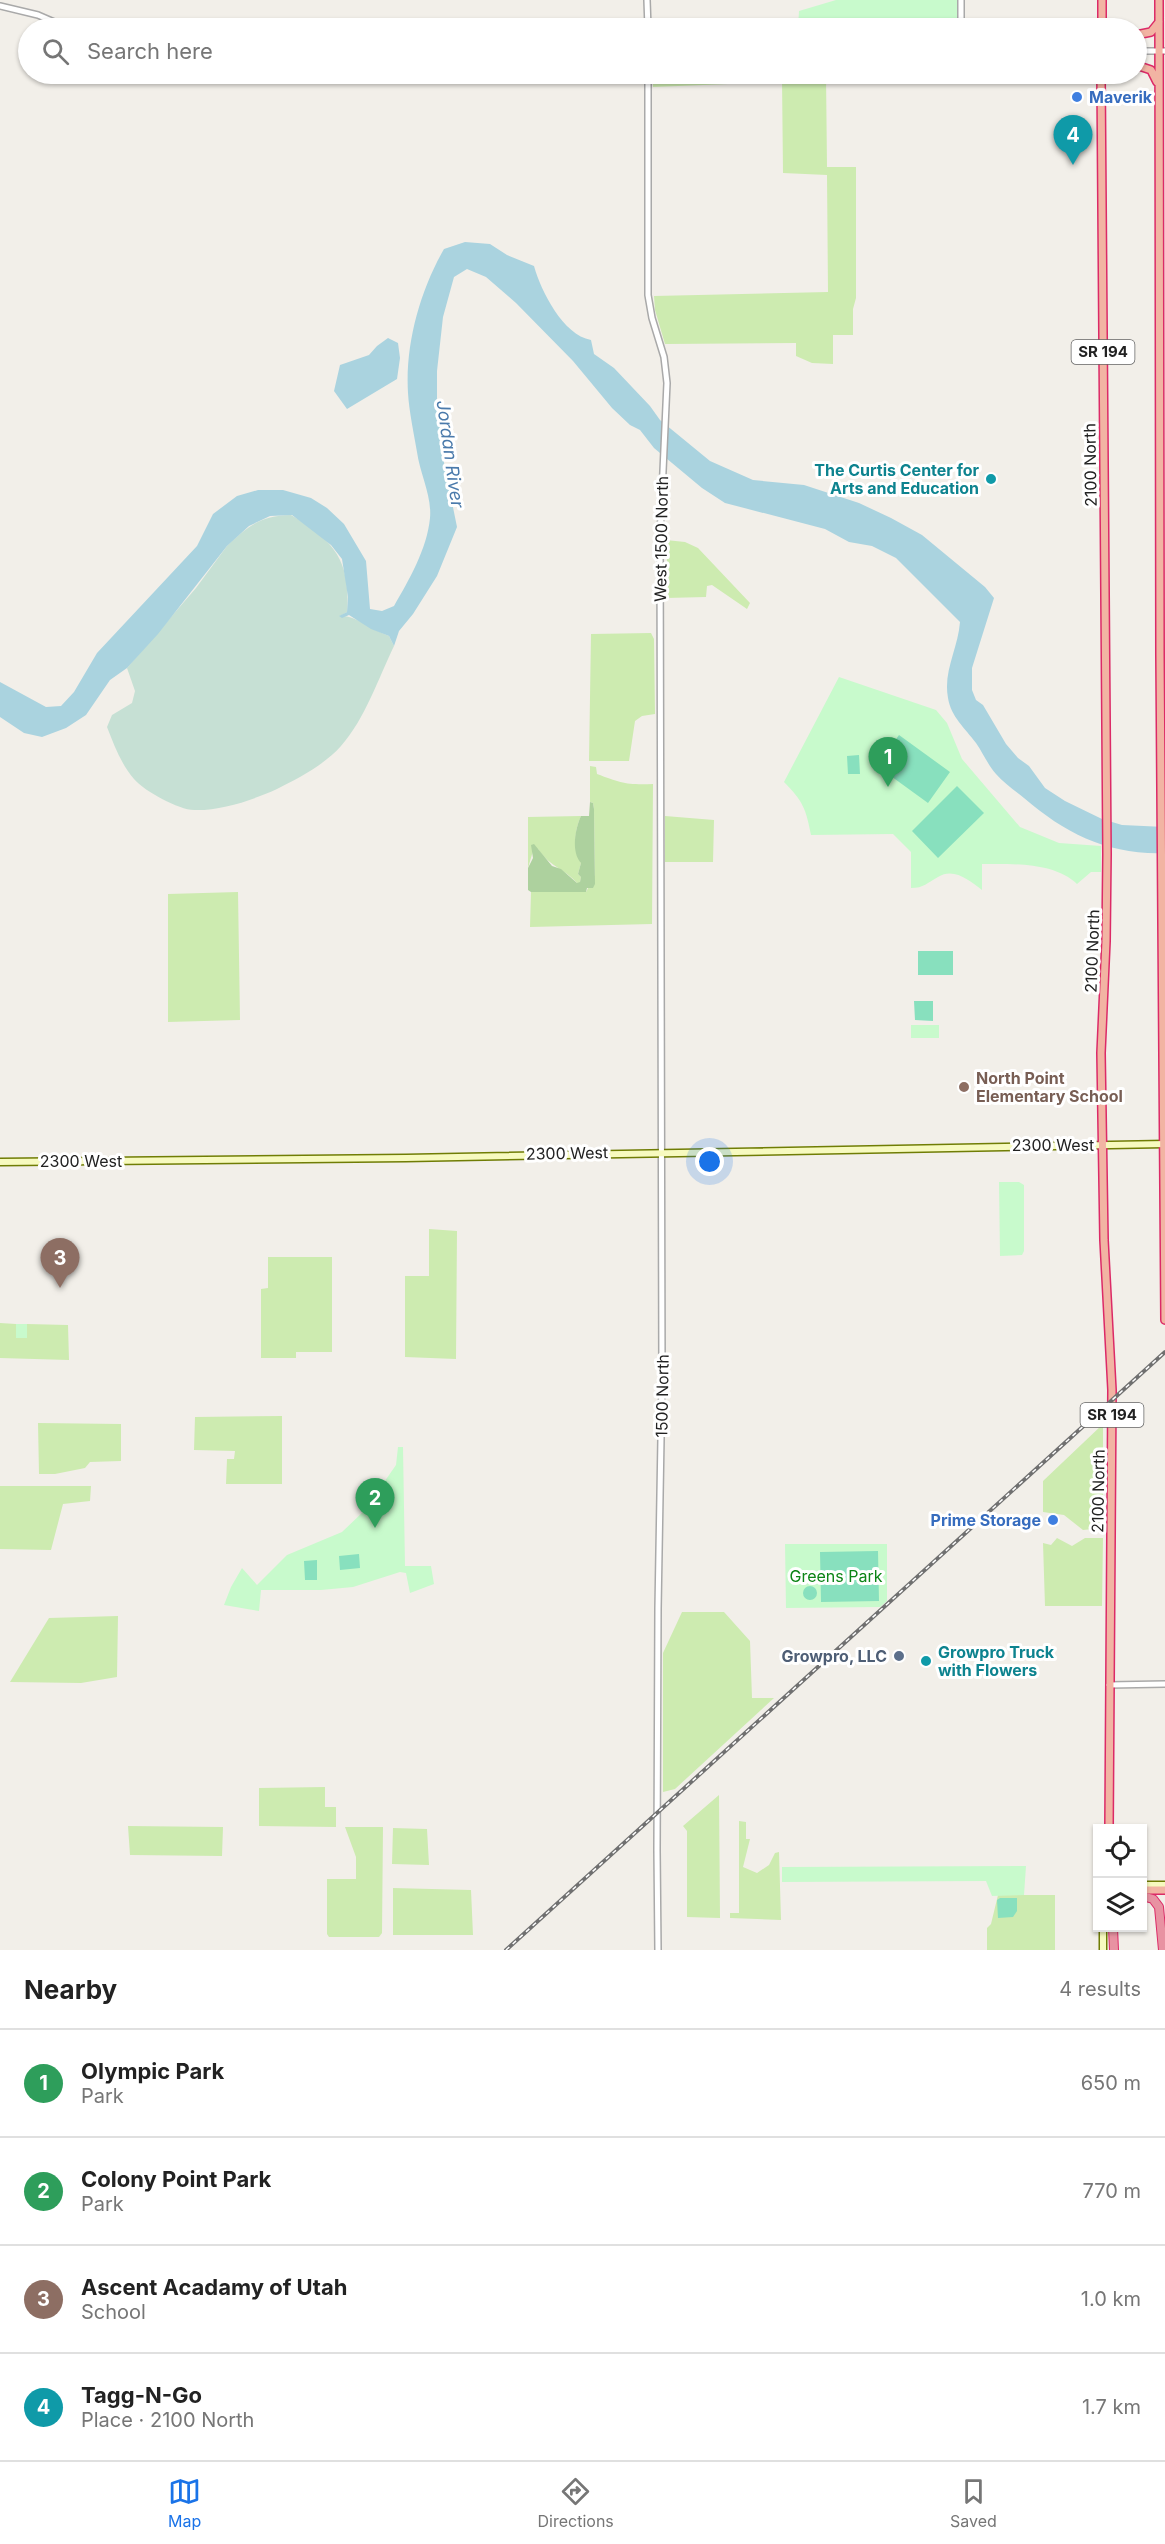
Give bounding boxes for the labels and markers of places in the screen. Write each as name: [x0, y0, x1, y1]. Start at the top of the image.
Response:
place label: Maverik: [1089, 87, 1153, 107]
marker: Maverik: [1070, 90, 1084, 104]
pin: 4: [1054, 116, 1092, 165]
place label: The Curtis Center for Arts and Education: [814, 460, 979, 498]
marker: The Curtis Center for Arts and Education: [984, 472, 998, 486]
pin: 1: [868, 738, 908, 787]
place label: North Point Elementary School: [976, 1068, 1123, 1106]
marker: North Point Elementary School: [957, 1080, 971, 1094]
pin: 3: [40, 1238, 80, 1288]
pin: 2: [356, 1478, 394, 1528]
place label: Prime Storage: [931, 1510, 1041, 1530]
marker: Prime Storage: [1046, 1513, 1060, 1527]
place label: Growpro Truck with Flowers: [938, 1642, 1055, 1680]
place label: Growpro, LLC: [782, 1646, 887, 1666]
marker: Growpro, LLC: [892, 1649, 906, 1663]
marker: Growpro Truck with Flowers: [919, 1654, 933, 1668]

